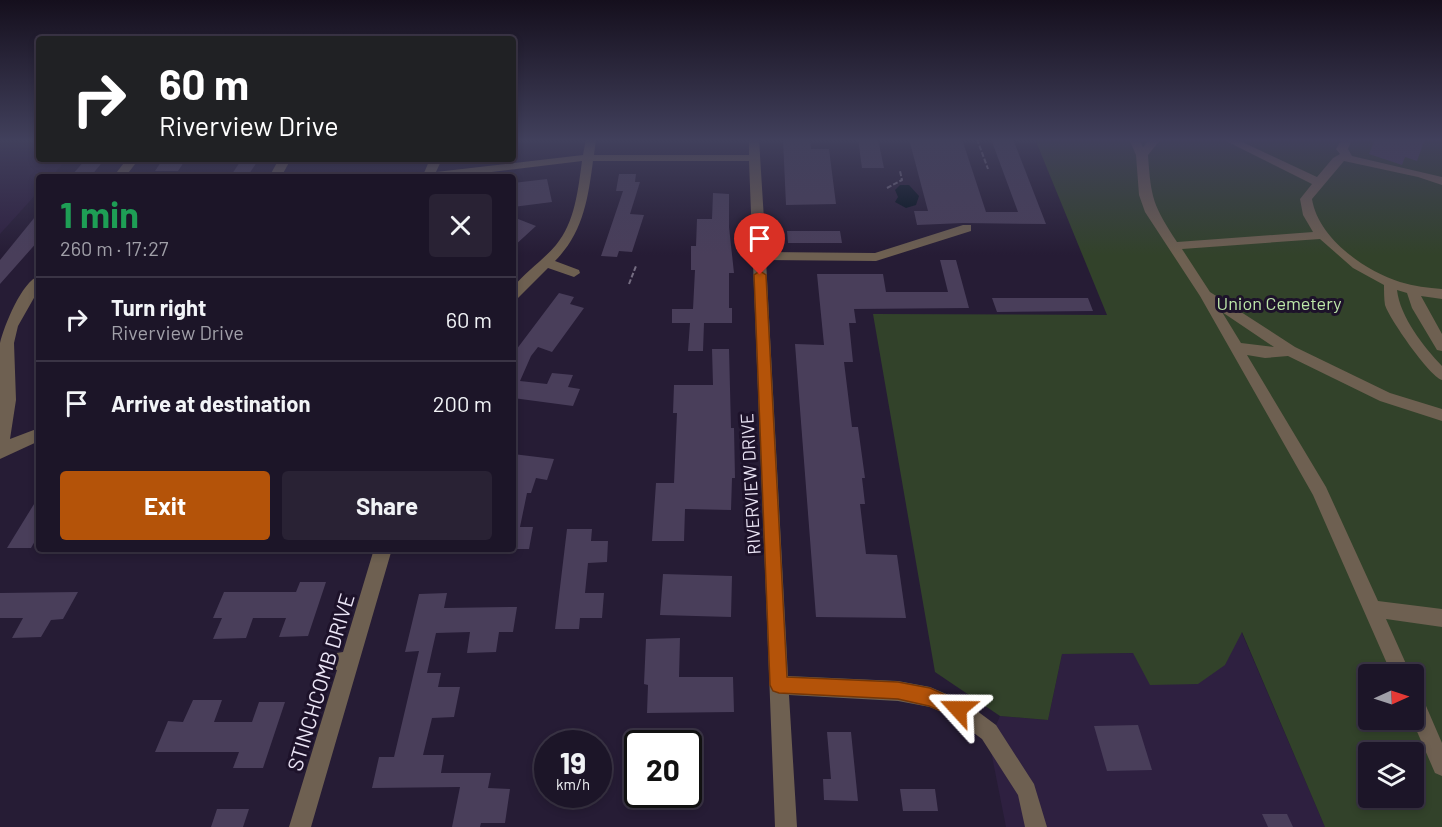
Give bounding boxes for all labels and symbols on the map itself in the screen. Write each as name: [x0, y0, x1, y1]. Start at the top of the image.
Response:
pin: [734, 213, 785, 275]
park label: Union Cemetery: [1216, 292, 1342, 314]
street label: RIVERVIEW DRIVE: [735, 413, 765, 555]
street label: STINCHCOMB DRIVE: [281, 590, 359, 774]
north arrow: [1358, 664, 1424, 730]
position arrow: [926, 677, 990, 741]
speed limit sign: 20: [624, 730, 702, 808]

